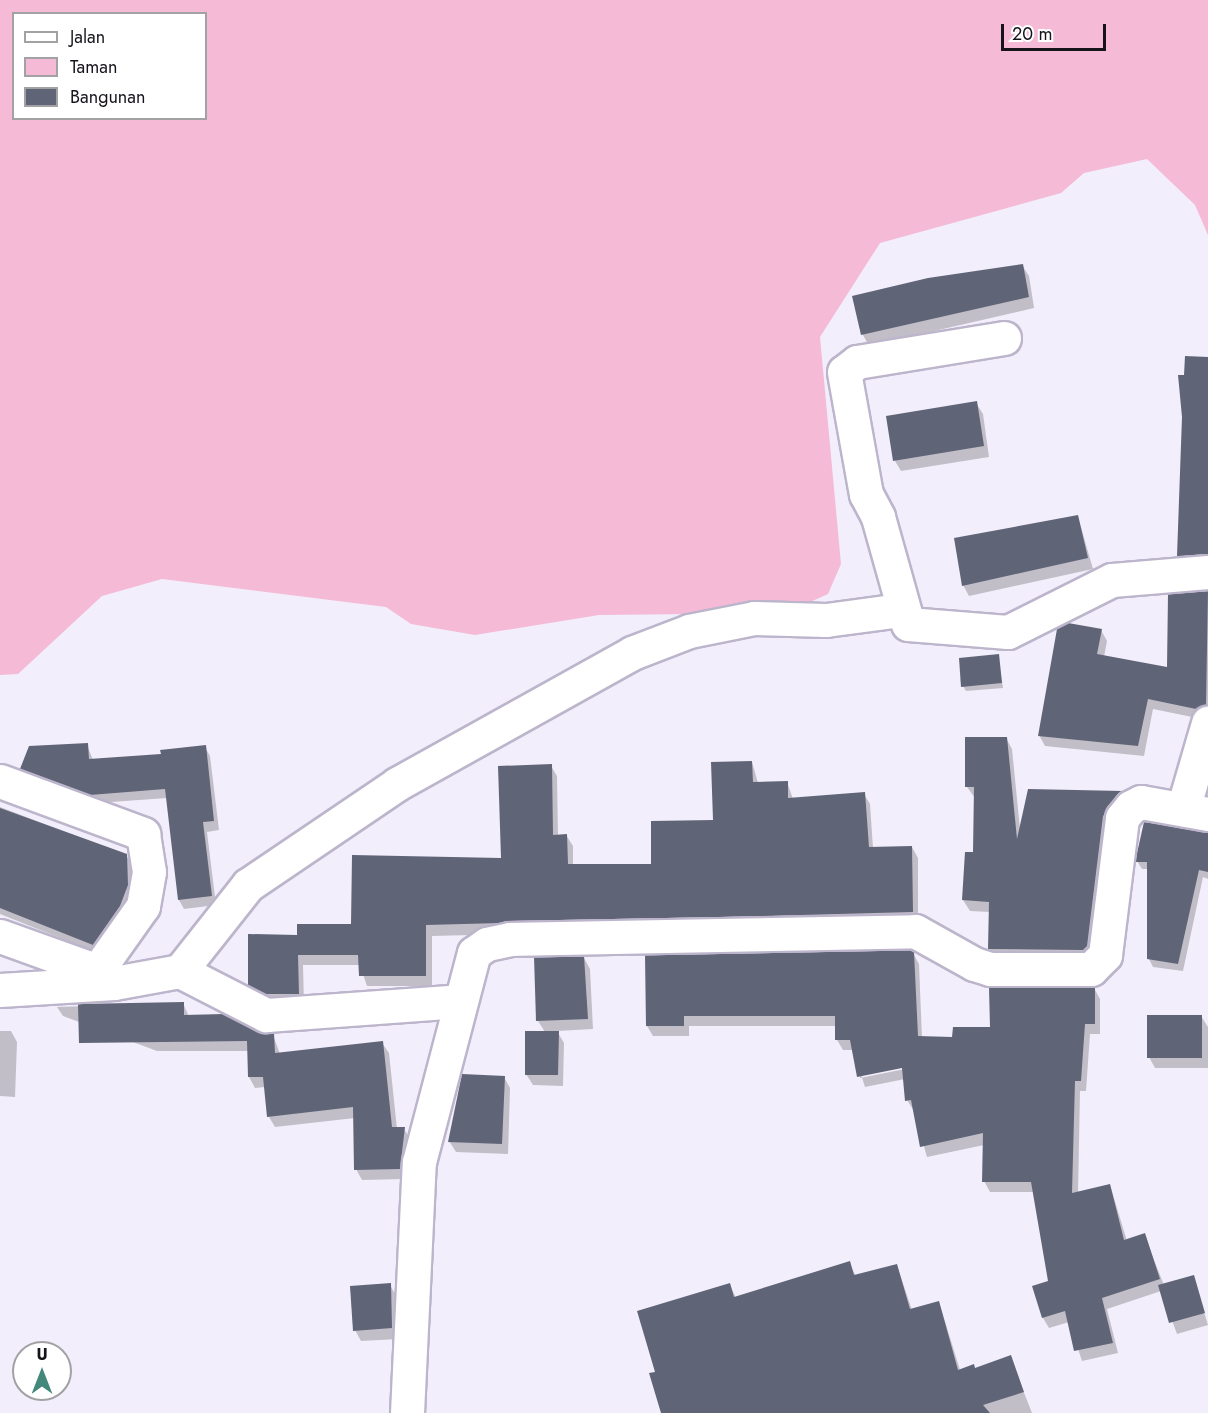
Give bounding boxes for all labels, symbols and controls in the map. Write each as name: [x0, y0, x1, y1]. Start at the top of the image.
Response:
legend: [12, 12, 207, 120]
scale bar: [1004, 12, 1109, 50]
text: 20 m: [1012, 21, 1052, 47]
text: Jalan: [70, 24, 105, 50]
text: Taman: [70, 54, 117, 80]
text: Bangunan: [70, 84, 145, 110]
north arrow: [12, 1341, 72, 1401]
text: U: [36, 1343, 48, 1366]

